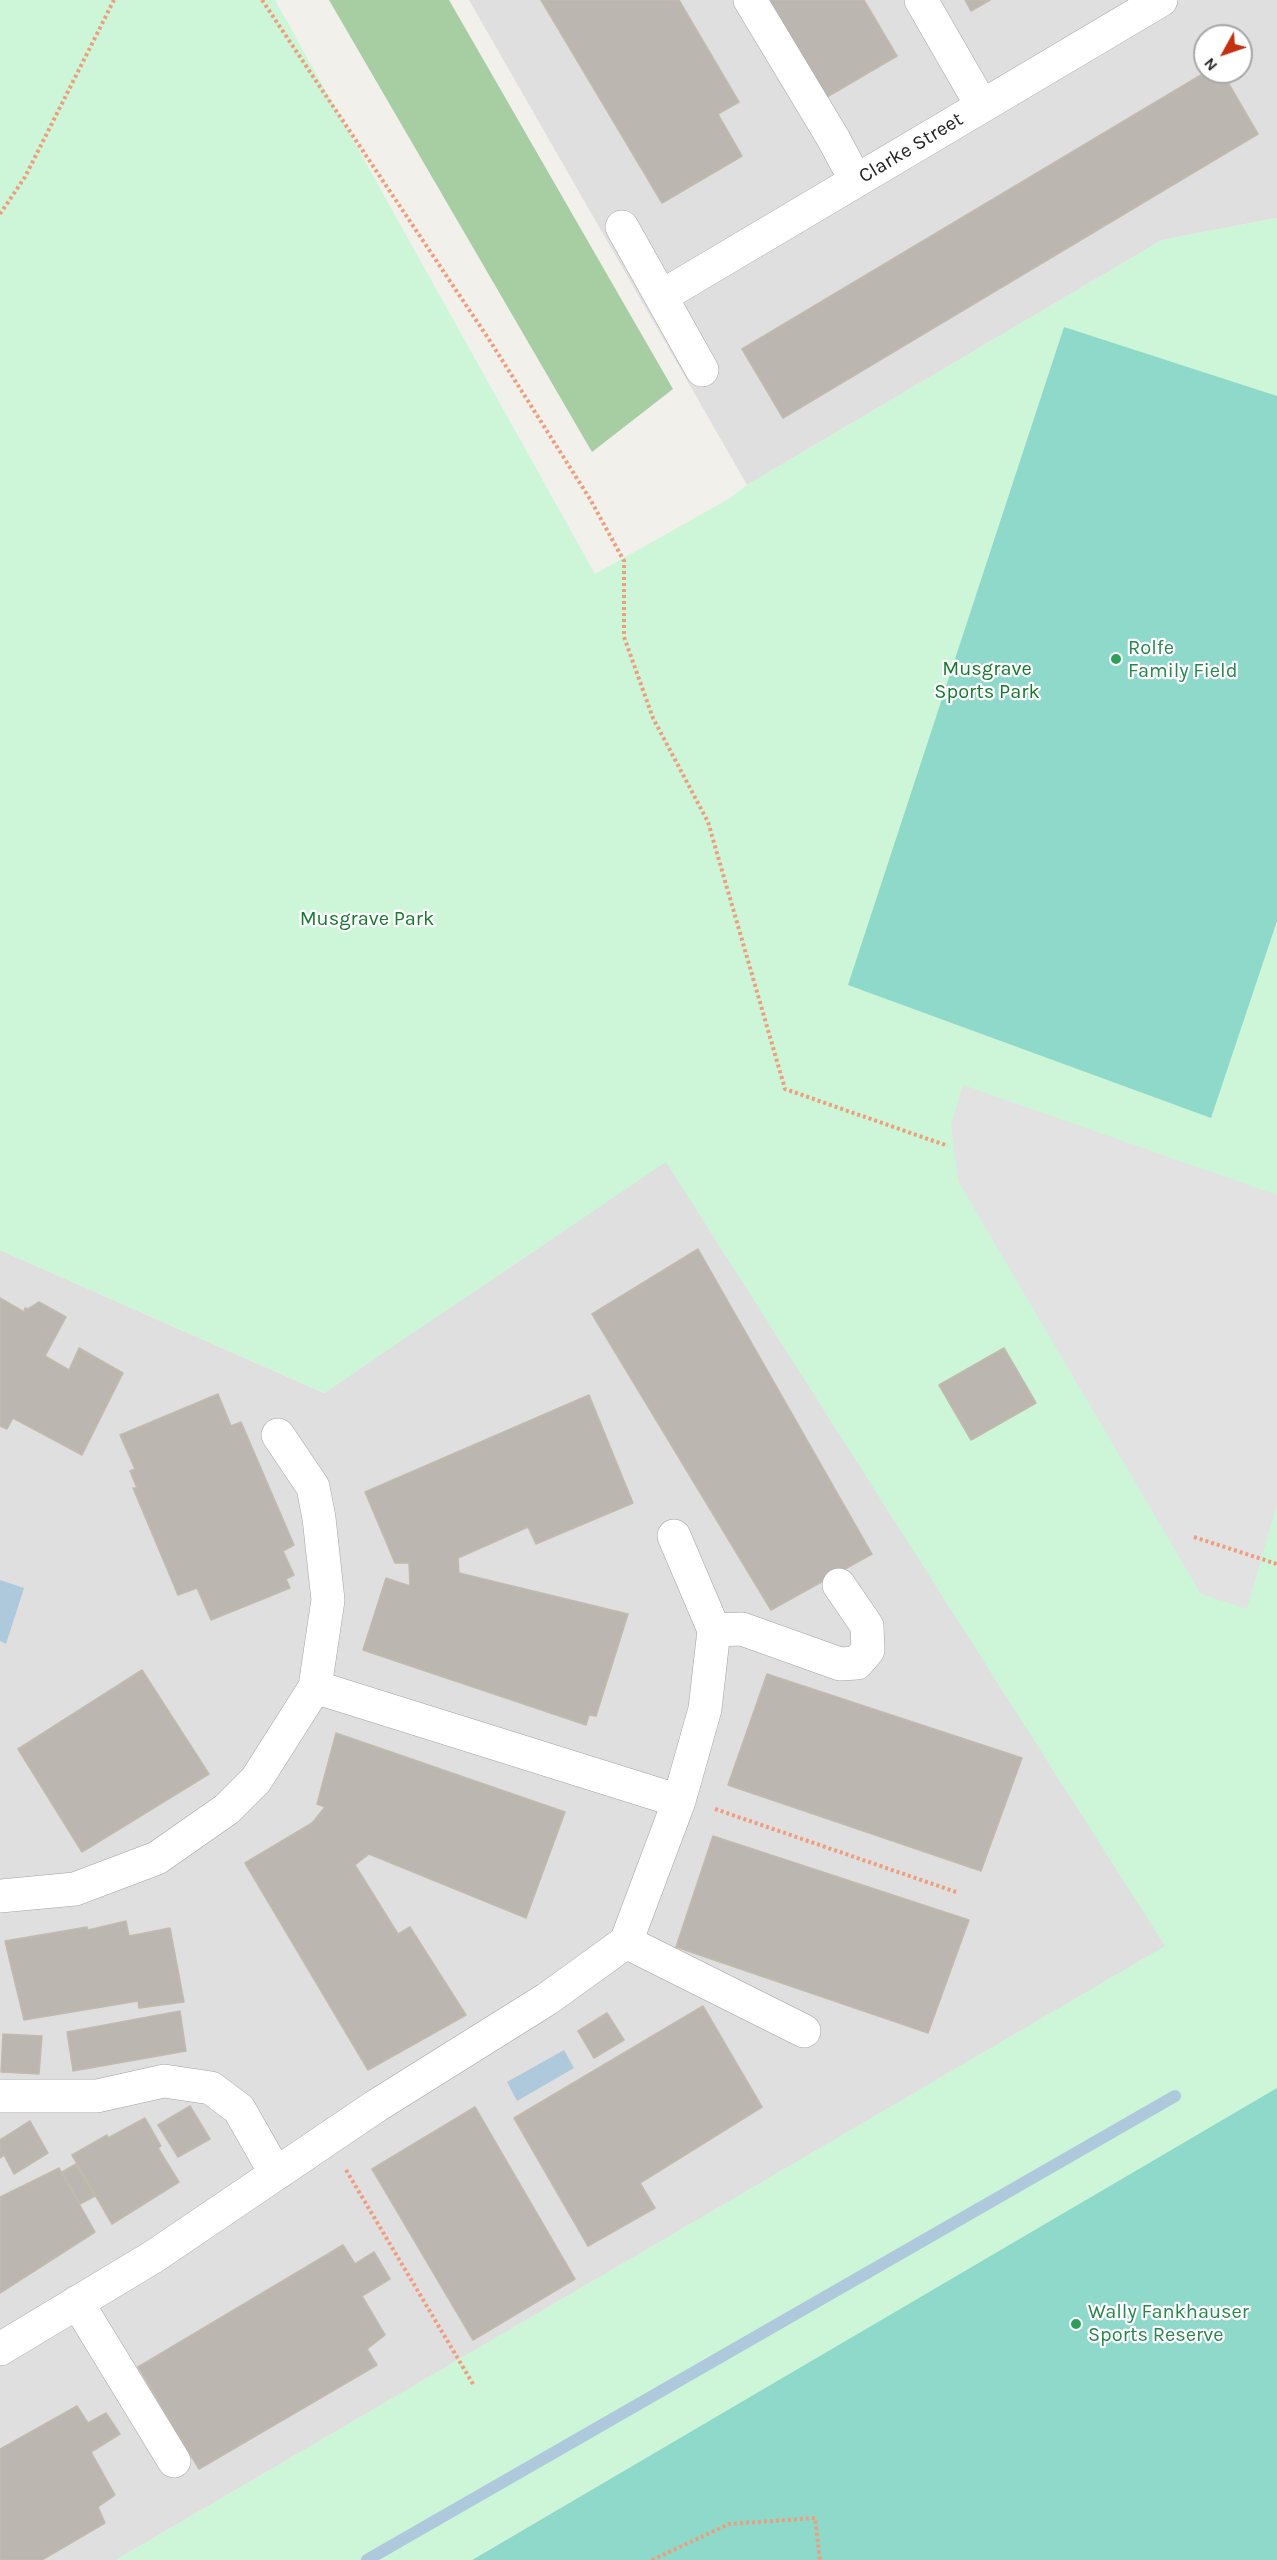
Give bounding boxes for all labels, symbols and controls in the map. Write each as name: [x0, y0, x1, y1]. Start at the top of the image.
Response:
north arrow: [1193, 24, 1253, 84]
text: N: [1199, 54, 1221, 75]
street label: Clarke Street: [855, 108, 967, 188]
place label: Rolfe Family Field: [1128, 636, 1237, 683]
marker: Rolfe Family Field: [1109, 652, 1123, 666]
park label: Musgrave Sports Park: [934, 657, 1040, 704]
park label: Musgrave Park: [300, 907, 434, 931]
place label: Wally Fankhauser Sports Reserve: [1088, 2300, 1249, 2347]
marker: Wally Fankhauser Sports Reserve: [1069, 2317, 1083, 2331]

